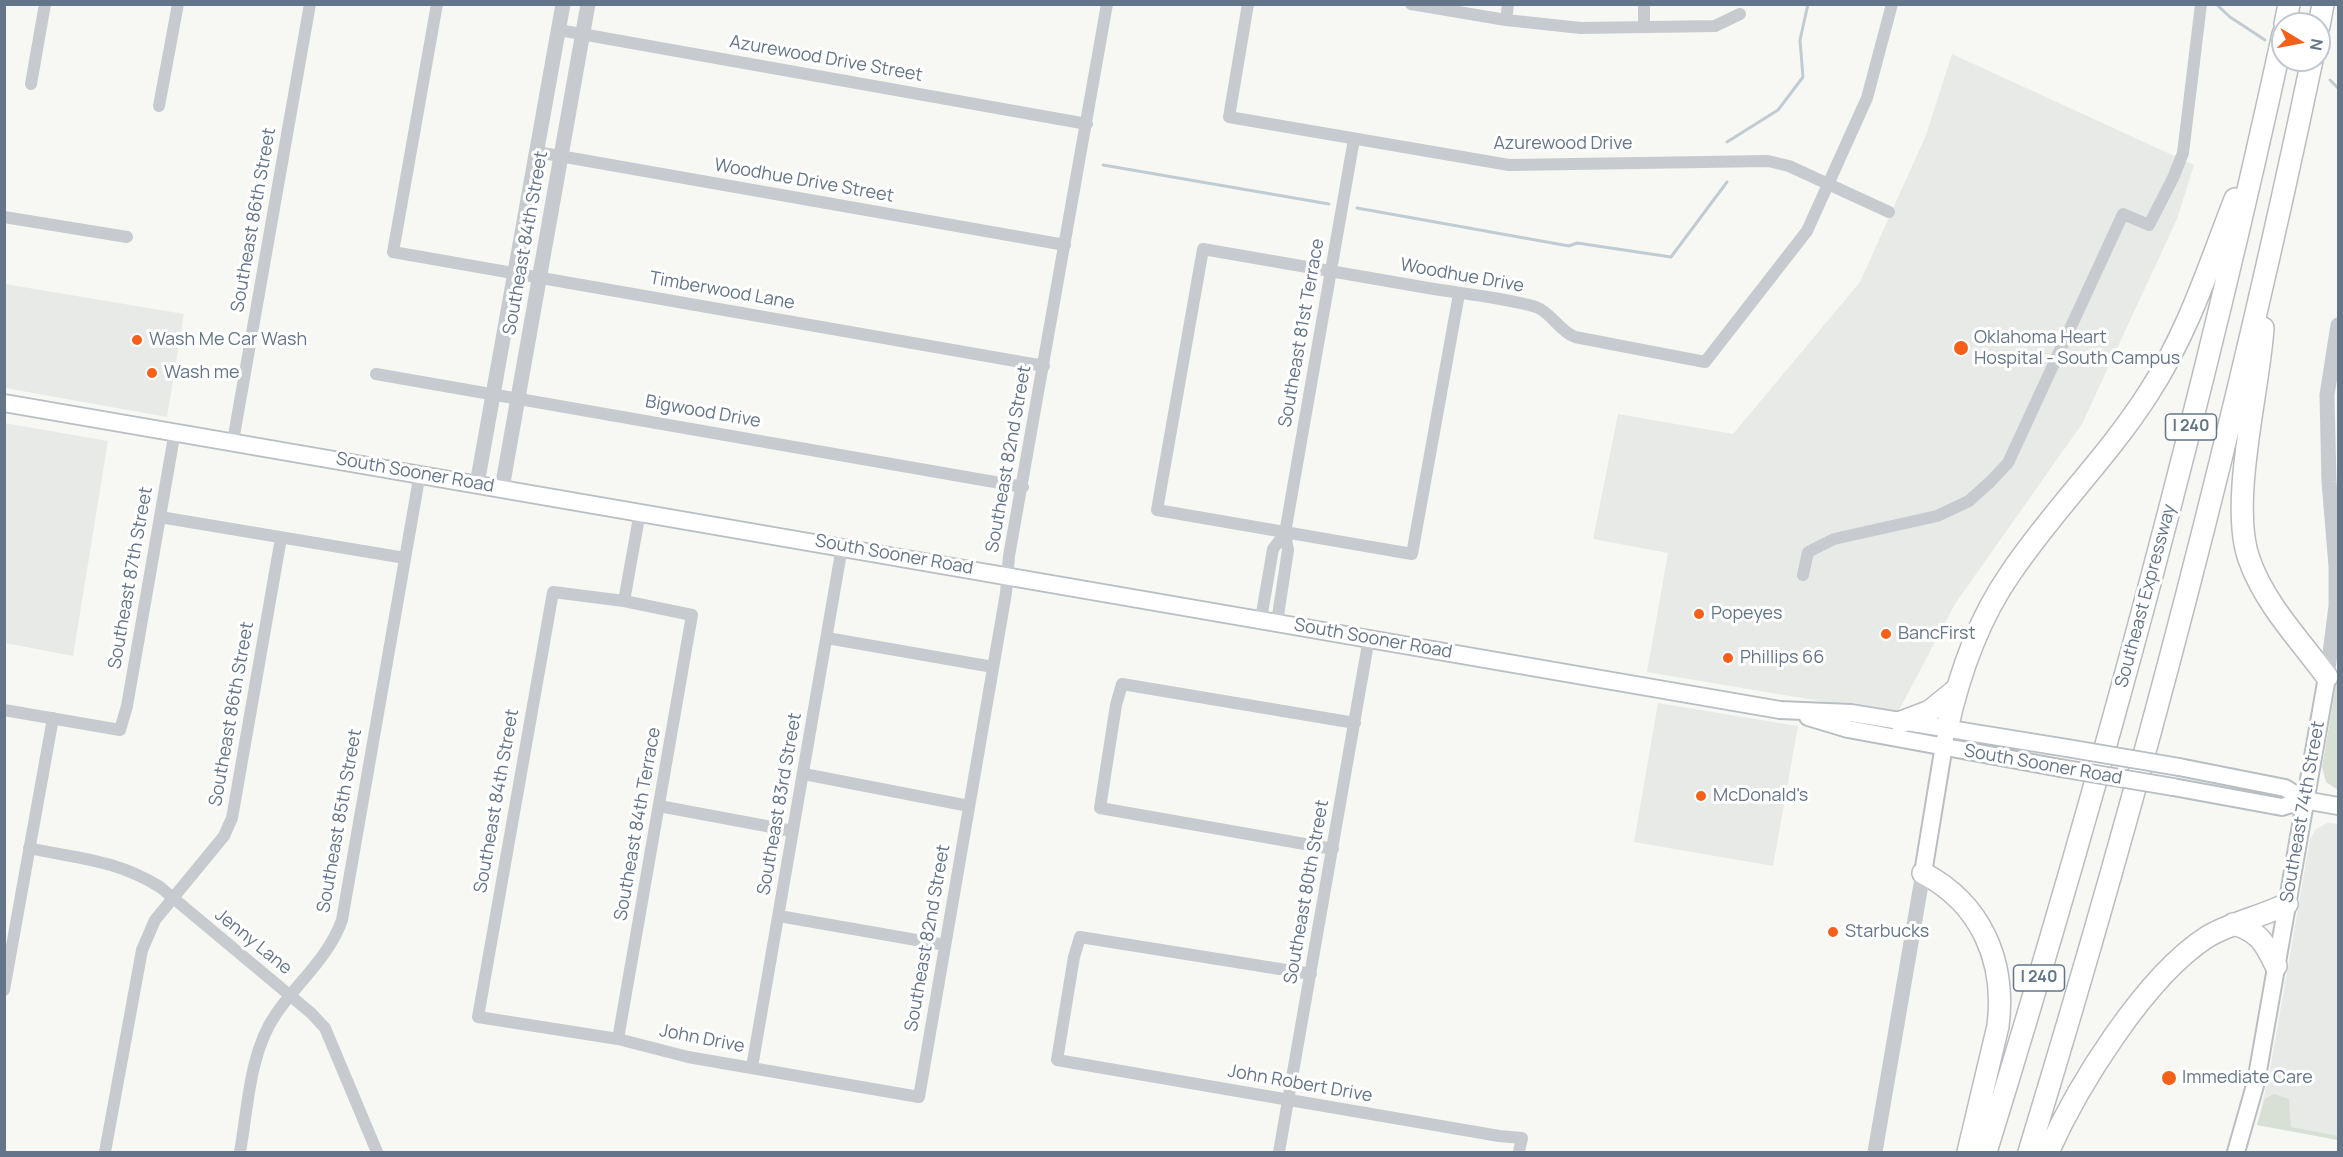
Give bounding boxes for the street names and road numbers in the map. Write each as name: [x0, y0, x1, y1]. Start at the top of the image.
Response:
street label: Azurewood Drive Street: [728, 31, 924, 87]
street label: Southeast 86th Street: [227, 126, 281, 314]
street label: Azurewood Drive: [1493, 133, 1633, 155]
street label: Southeast 84th Street: [499, 149, 553, 337]
street label: Woodhue Drive Street: [713, 155, 895, 207]
street label: Southeast 81st Terrace: [1275, 237, 1329, 429]
street label: Woodhue Drive: [1398, 254, 1526, 298]
street label: Timberwood Lane: [648, 268, 796, 314]
street label: Southeast 82nd Street: [982, 364, 1036, 554]
street label: Bigwood Drive: [644, 391, 762, 433]
road number: I 240: [2166, 414, 2216, 440]
street label: South Sooner Road: [334, 448, 496, 498]
street label: Southeast 87th Street: [104, 485, 158, 671]
street label: Southeast Expressway: [2111, 502, 2181, 690]
street label: South Sooner Road: [813, 530, 975, 580]
street label: South Sooner Road: [1292, 614, 1454, 664]
street label: Southeast 86th Street: [205, 620, 259, 808]
street label: Southeast 84th Street: [470, 707, 524, 895]
street label: Southeast 83rd Street: [753, 711, 807, 897]
street label: Southeast 74th Street: [2276, 719, 2330, 905]
street label: Southeast 84th Terrace: [610, 726, 666, 922]
street label: Southeast 85th Street: [313, 727, 367, 915]
street label: South Sooner Road: [1962, 740, 2124, 790]
street label: Southeast 80th Street: [1280, 798, 1334, 986]
street label: Southeast 82nd Street: [901, 843, 955, 1033]
street label: Jenny Lane: [210, 904, 296, 980]
road number: I 240: [2014, 965, 2064, 991]
street label: John Drive: [658, 1020, 746, 1058]
street label: John Robert Drive: [1226, 1061, 1374, 1107]

